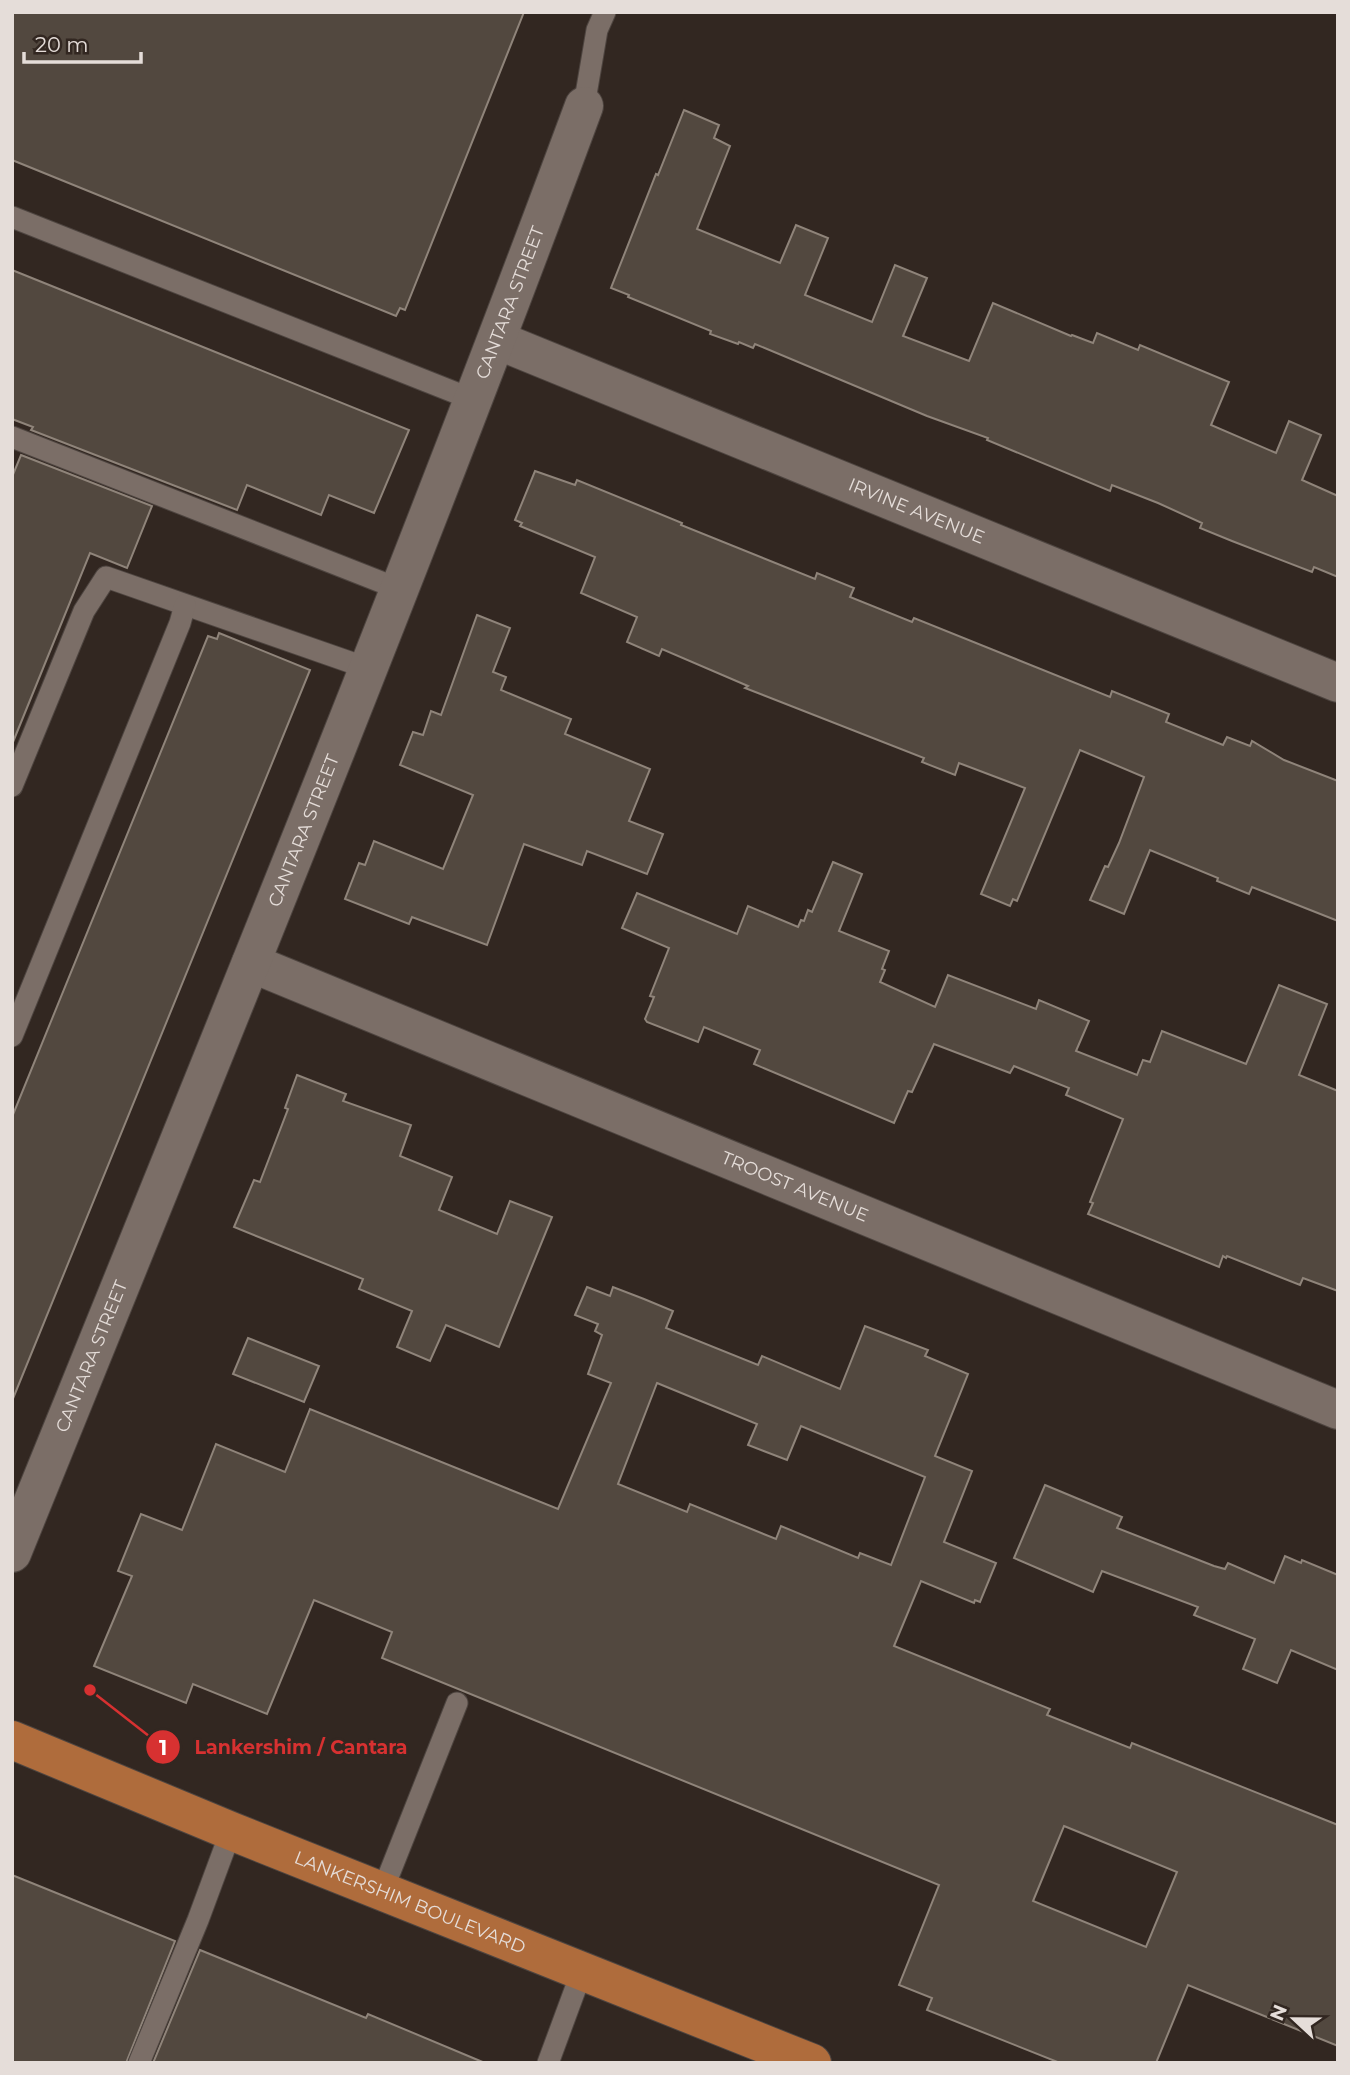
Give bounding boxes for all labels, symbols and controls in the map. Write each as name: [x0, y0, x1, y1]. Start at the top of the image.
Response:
scale bar: [24, 21, 142, 65]
text: 20 m: [35, 32, 89, 57]
street label: CANTARA STREET: [471, 222, 549, 382]
street label: IRVINE AVENUE: [845, 473, 988, 549]
street label: CANTARA STREET: [264, 751, 344, 910]
street label: TROOST AVENUE: [718, 1147, 872, 1227]
street label: CANTARA STREET: [51, 1277, 133, 1436]
callout: Lankershim / Cantara: [145, 1727, 421, 1767]
text: 1: [159, 1735, 167, 1760]
text: Lankershim / Cantara: [194, 1736, 408, 1759]
street label: LANKERSHIM BOULEVARD: [291, 1846, 529, 1959]
north arrow: [1259, 1984, 1329, 2054]
text: N: [1265, 2001, 1292, 2024]

